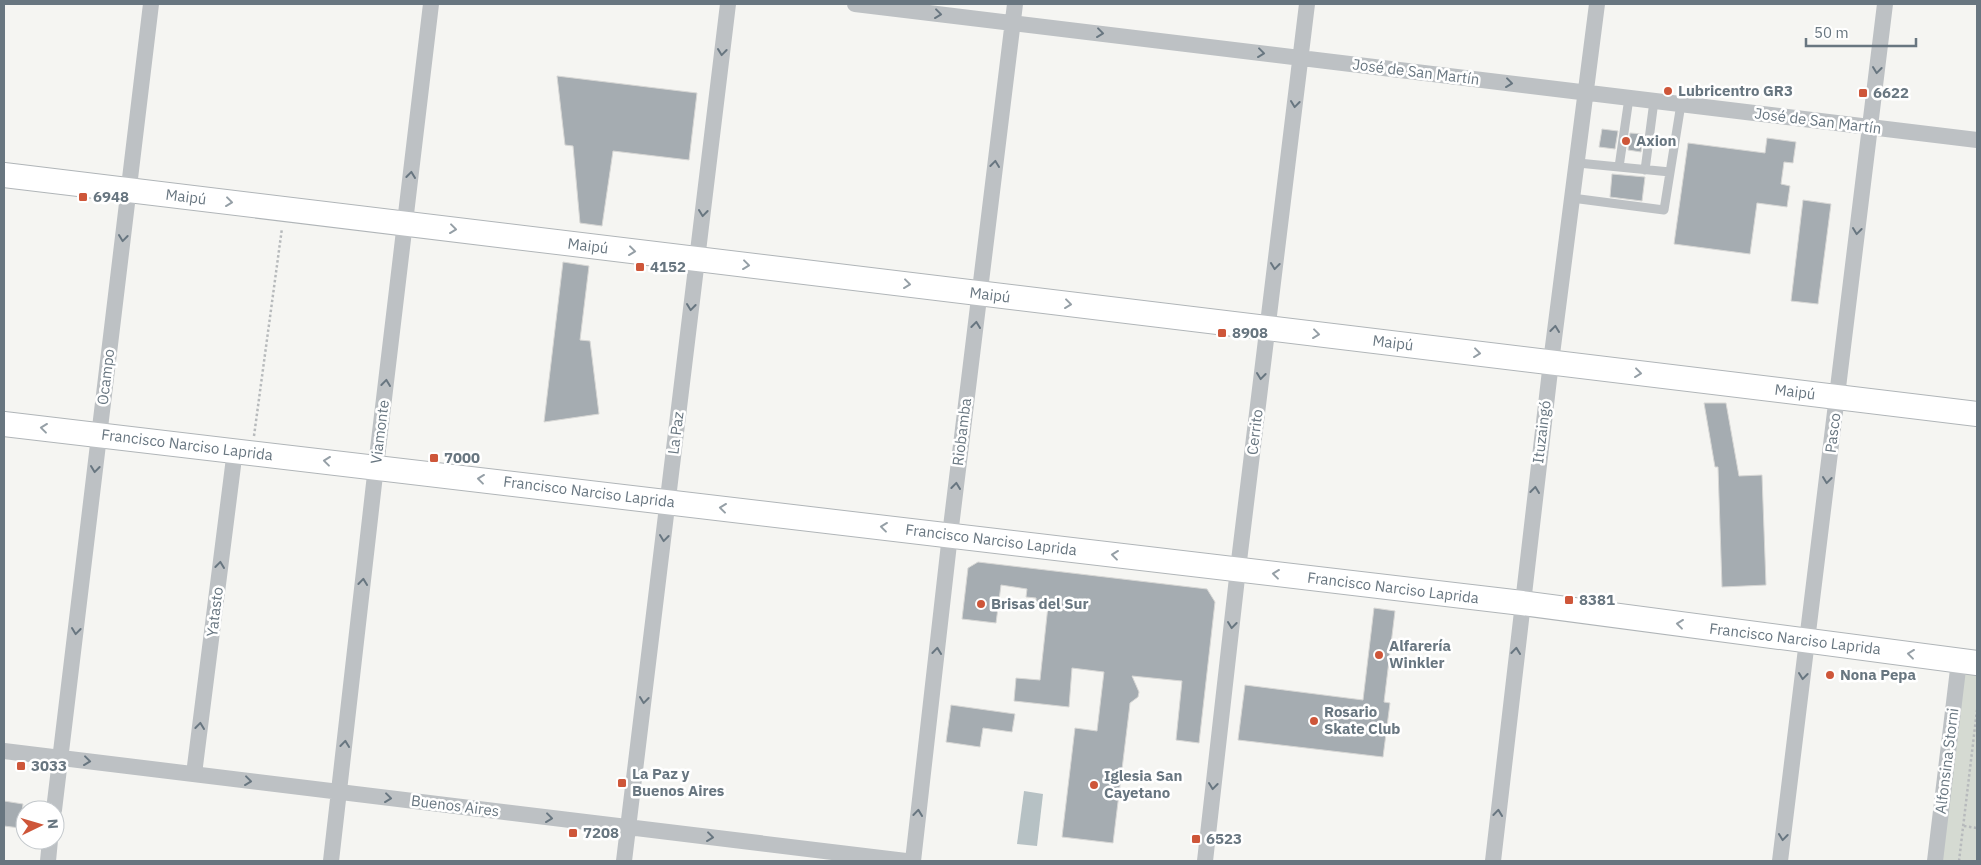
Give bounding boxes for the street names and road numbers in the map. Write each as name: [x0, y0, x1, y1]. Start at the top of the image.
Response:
street label: José de San Martín: [1352, 54, 1481, 89]
street label: José de San Martín: [1754, 103, 1883, 138]
street label: Maipú: [164, 185, 208, 208]
street label: Maipú: [566, 234, 610, 257]
street label: Maipú: [968, 283, 1012, 306]
street label: Maipú: [1371, 331, 1415, 354]
street label: Ocampo: [93, 348, 118, 406]
street label: Maipú: [1773, 380, 1817, 403]
street label: Riobamba: [948, 397, 975, 467]
street label: Viamonte: [366, 399, 393, 465]
street label: Ituzaingó: [1528, 399, 1555, 464]
street label: Cerrito: [1242, 408, 1267, 456]
street label: La Paz: [663, 410, 688, 455]
street label: Pasco: [1821, 412, 1844, 454]
street label: Francisco Narciso Laprida: [100, 425, 274, 464]
street label: Francisco Narciso Laprida: [502, 472, 676, 511]
street label: Francisco Narciso Laprida: [904, 520, 1078, 559]
street label: Francisco Narciso Laprida: [1306, 568, 1480, 607]
street label: Yatasto: [202, 586, 227, 638]
street label: Francisco Narciso Laprida: [1708, 619, 1882, 658]
street label: Alfonsina Storni: [1931, 707, 1962, 815]
street label: Buenos Aires: [410, 791, 500, 820]

